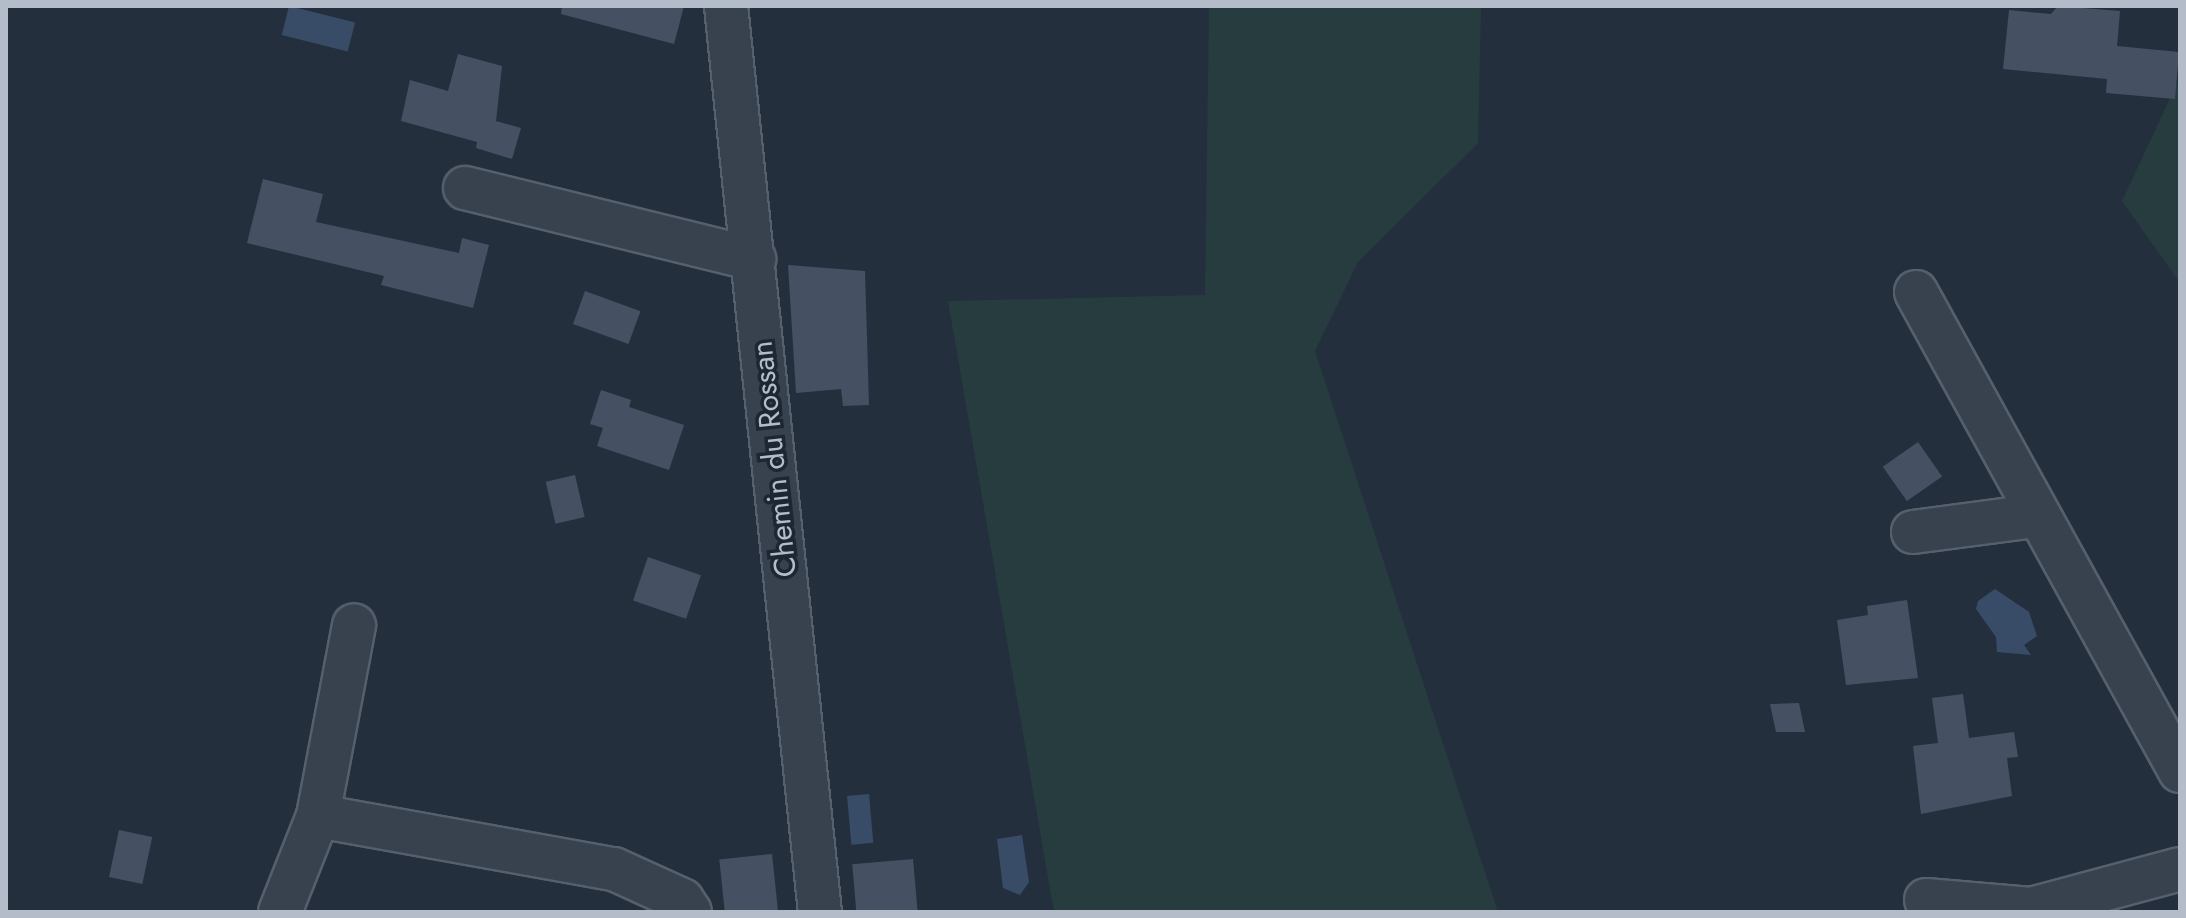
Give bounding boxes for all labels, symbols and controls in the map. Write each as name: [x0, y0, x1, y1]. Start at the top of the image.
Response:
street label: Chemin du Rossan: [744, 339, 804, 579]

